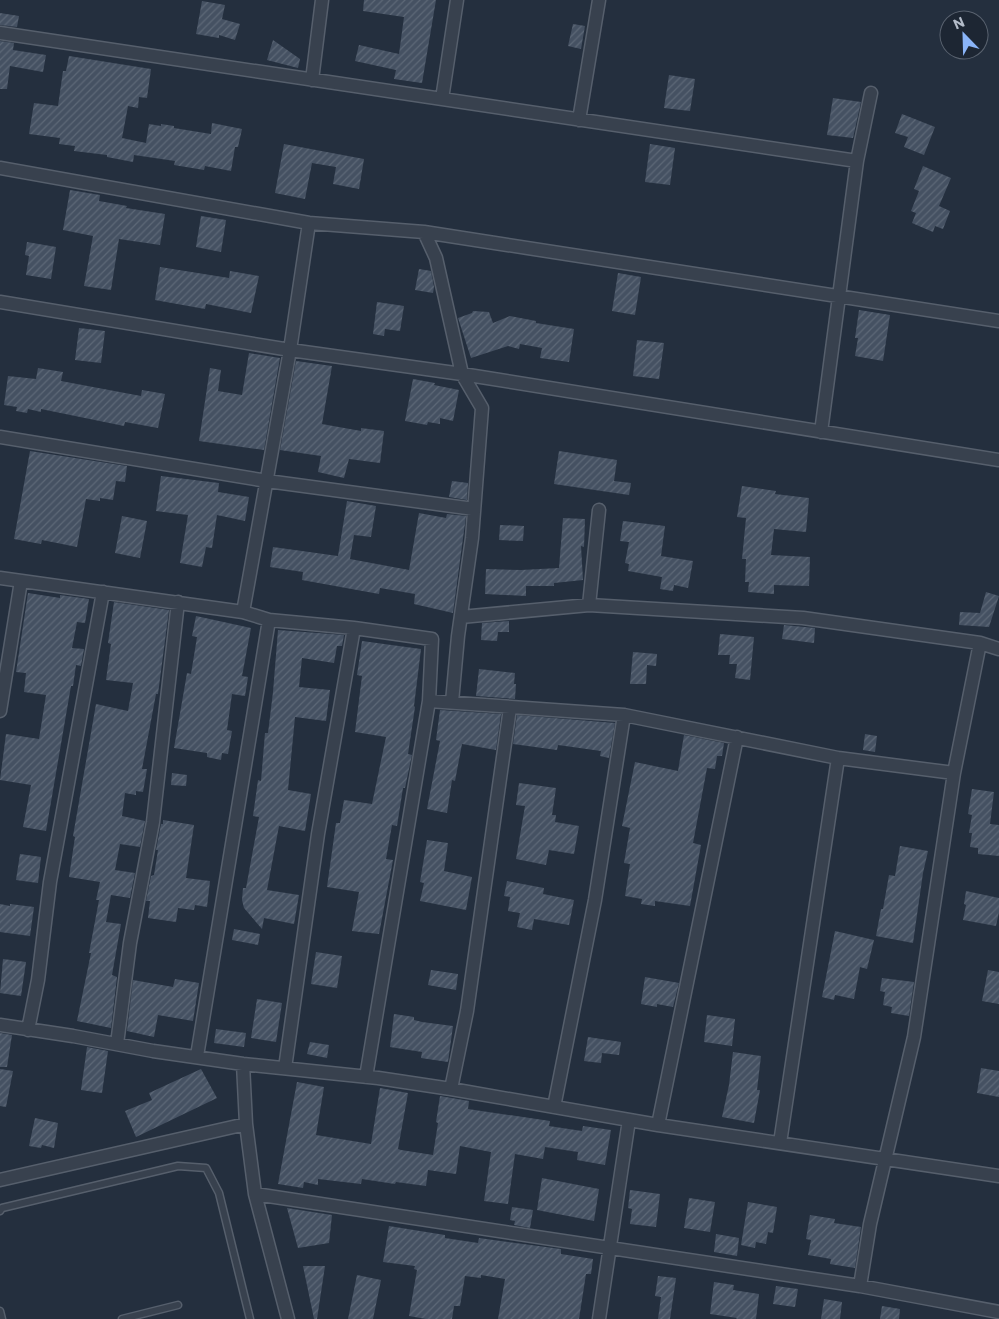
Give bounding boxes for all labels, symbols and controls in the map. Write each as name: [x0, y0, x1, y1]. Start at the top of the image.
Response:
north arrow: [939, 10, 989, 60]
text: N: [951, 13, 967, 32]

